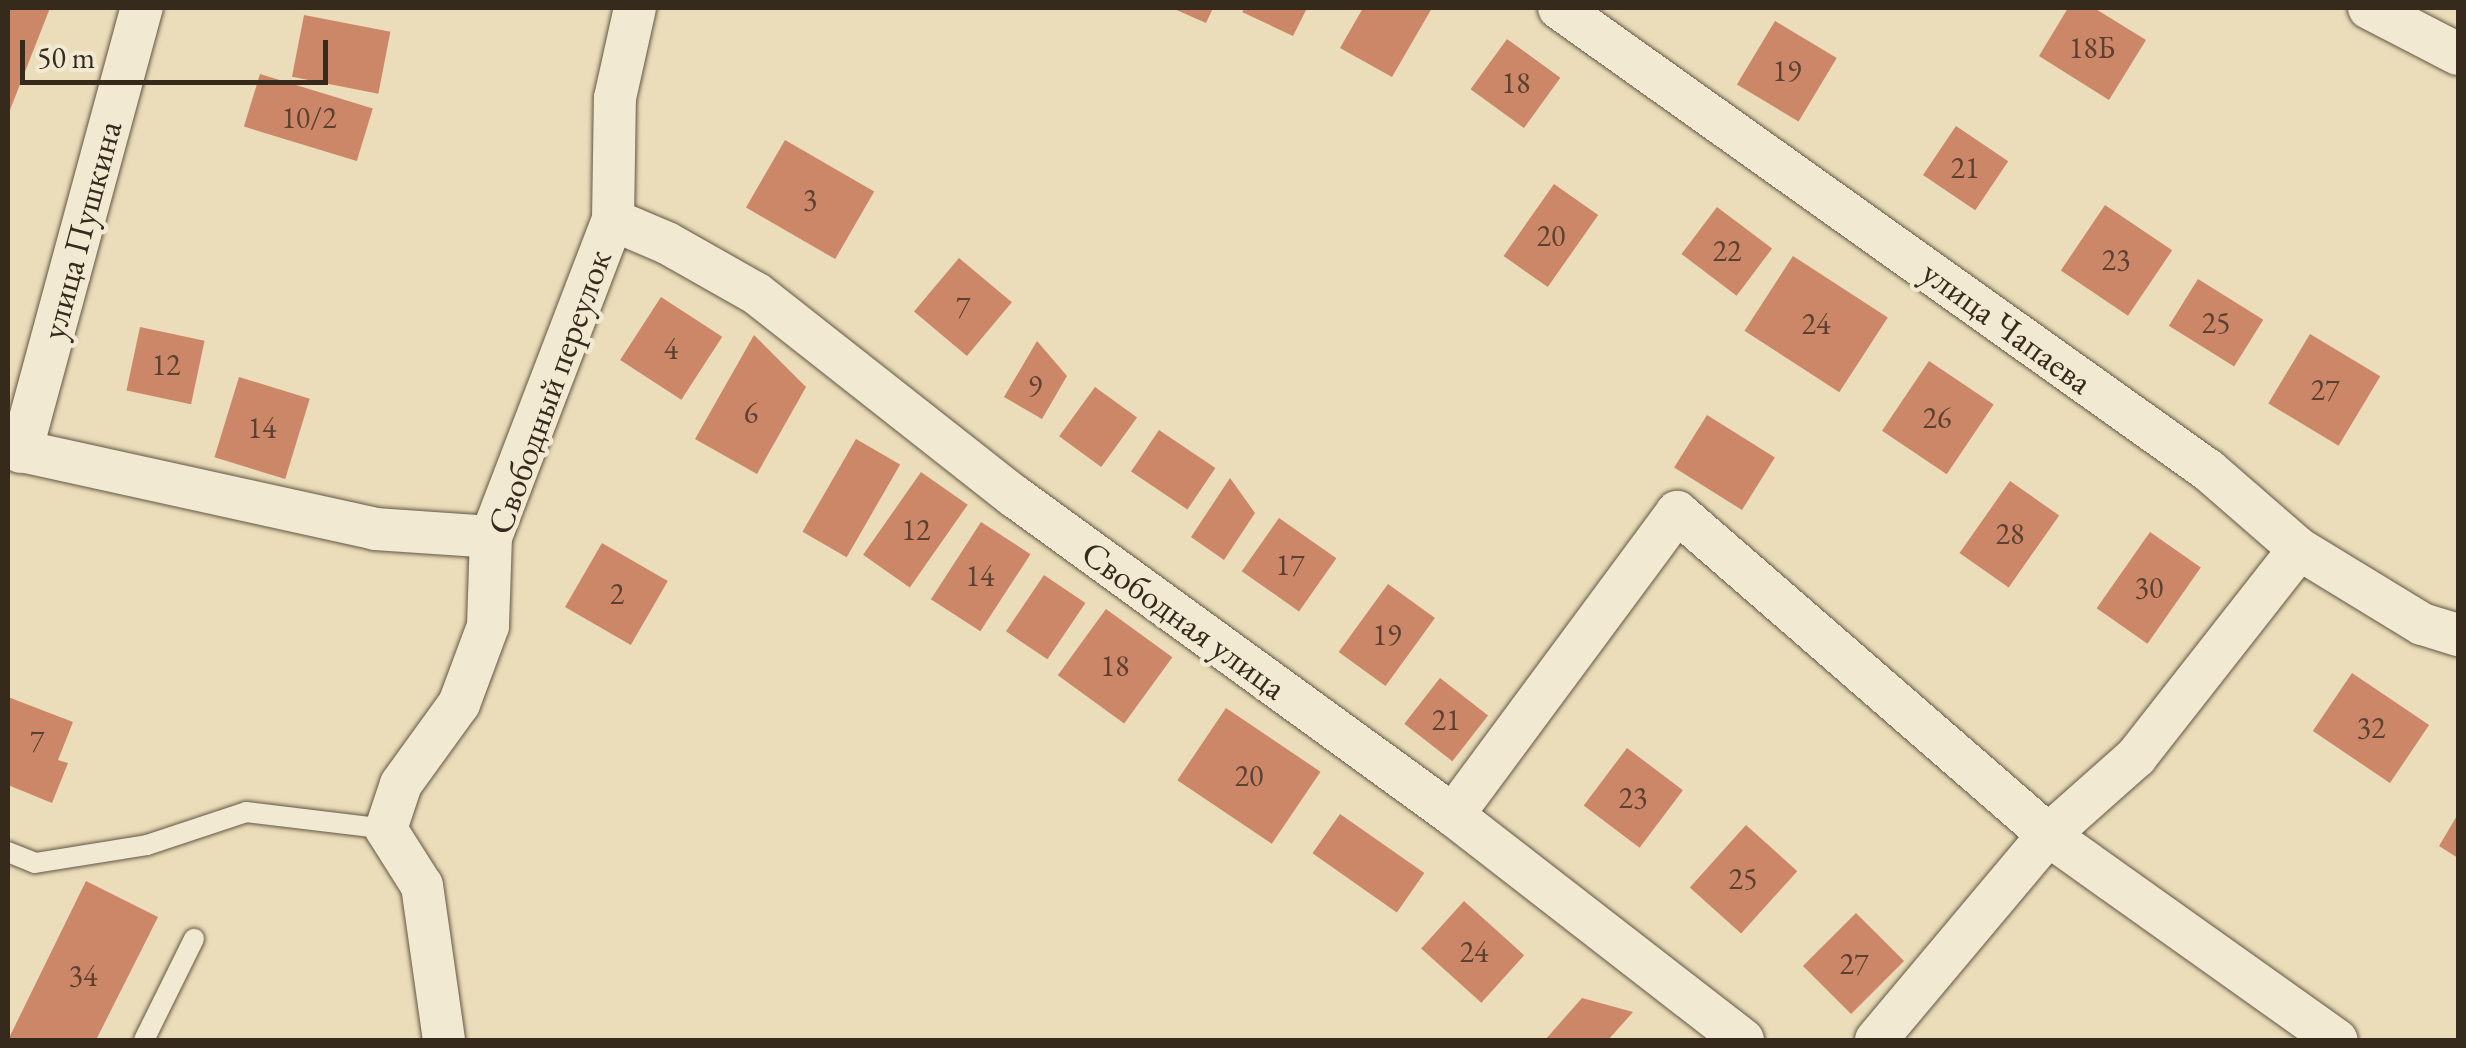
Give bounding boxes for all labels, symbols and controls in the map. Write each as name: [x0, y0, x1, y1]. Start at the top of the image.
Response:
scale bar: [25, 20, 332, 82]
house number: 18Б: [2069, 30, 2115, 66]
text: 50 m: [37, 38, 95, 77]
house number: 19: [1773, 53, 1801, 89]
house number: 18: [1502, 65, 1530, 101]
house number: 10/2: [281, 100, 337, 136]
street label: улица Пушкина: [32, 116, 130, 344]
house number: 21: [1951, 150, 1979, 186]
house number: 3: [803, 182, 817, 218]
house number: 20: [1537, 218, 1565, 254]
house number: 22: [1713, 233, 1741, 269]
house number: 23: [2102, 242, 2130, 278]
street label: Свободный переулок: [478, 244, 620, 540]
street label: улица Чапаева: [1914, 251, 2100, 403]
house number: 7: [956, 289, 970, 325]
house number: 25: [2202, 305, 2230, 341]
house number: 24: [1802, 306, 1830, 342]
house number: 4: [664, 331, 678, 367]
house number: 12: [152, 347, 180, 383]
house number: 9: [1028, 368, 1042, 404]
house number: 27: [2311, 372, 2339, 408]
house number: 6: [744, 395, 758, 431]
house number: 26: [1923, 400, 1951, 436]
house number: 14: [248, 410, 276, 446]
house number: 12: [902, 512, 930, 548]
house number: 28: [1996, 516, 2024, 552]
street label: Свободная улица: [1074, 532, 1294, 708]
house number: 17: [1276, 547, 1304, 583]
house number: 14: [966, 558, 994, 594]
house number: 30: [2135, 570, 2163, 606]
house number: 2: [610, 576, 624, 612]
house number: 19: [1373, 617, 1401, 653]
house number: 18: [1101, 648, 1129, 684]
house number: 21: [1432, 702, 1460, 738]
house number: 32: [2357, 710, 2385, 746]
house number: 7: [30, 723, 44, 759]
house number: 20: [1235, 758, 1263, 794]
house number: 23: [1619, 780, 1647, 816]
house number: 25: [1729, 861, 1757, 897]
house number: 24: [1460, 934, 1488, 970]
house number: 27: [1840, 946, 1868, 982]
house number: 34: [69, 958, 97, 994]

